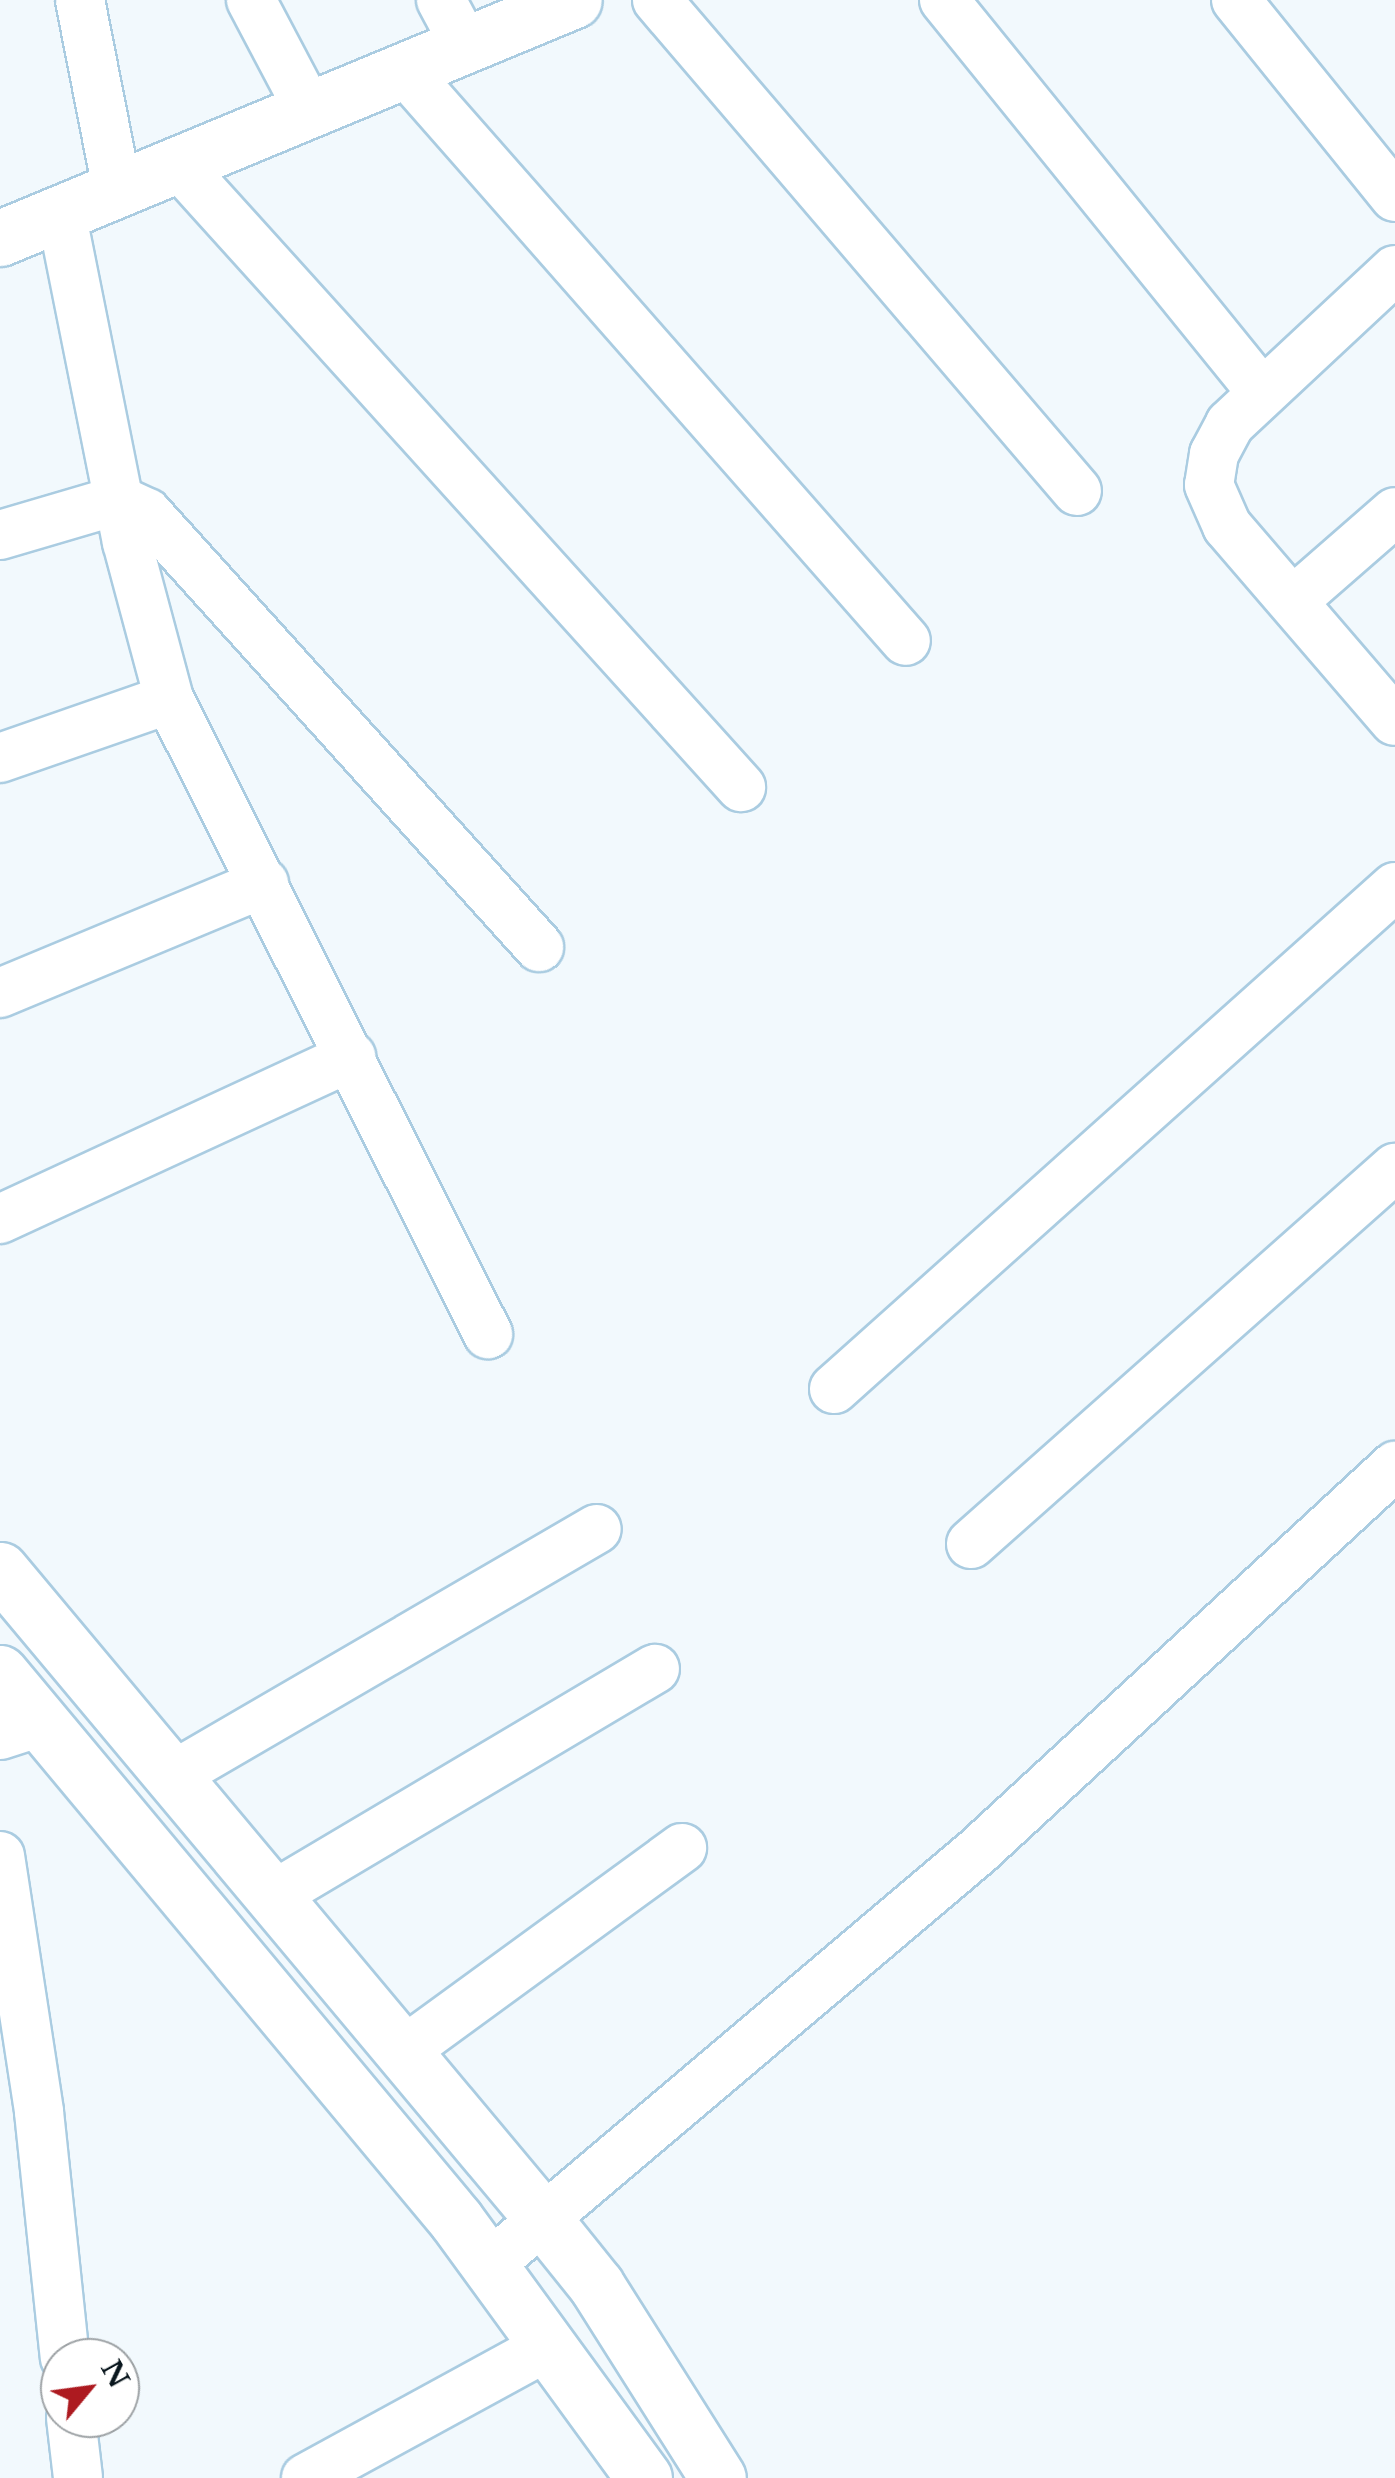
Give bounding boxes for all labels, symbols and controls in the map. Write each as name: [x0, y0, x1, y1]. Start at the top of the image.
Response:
north arrow: [40, 2338, 140, 2438]
text: N: [93, 2354, 137, 2394]

